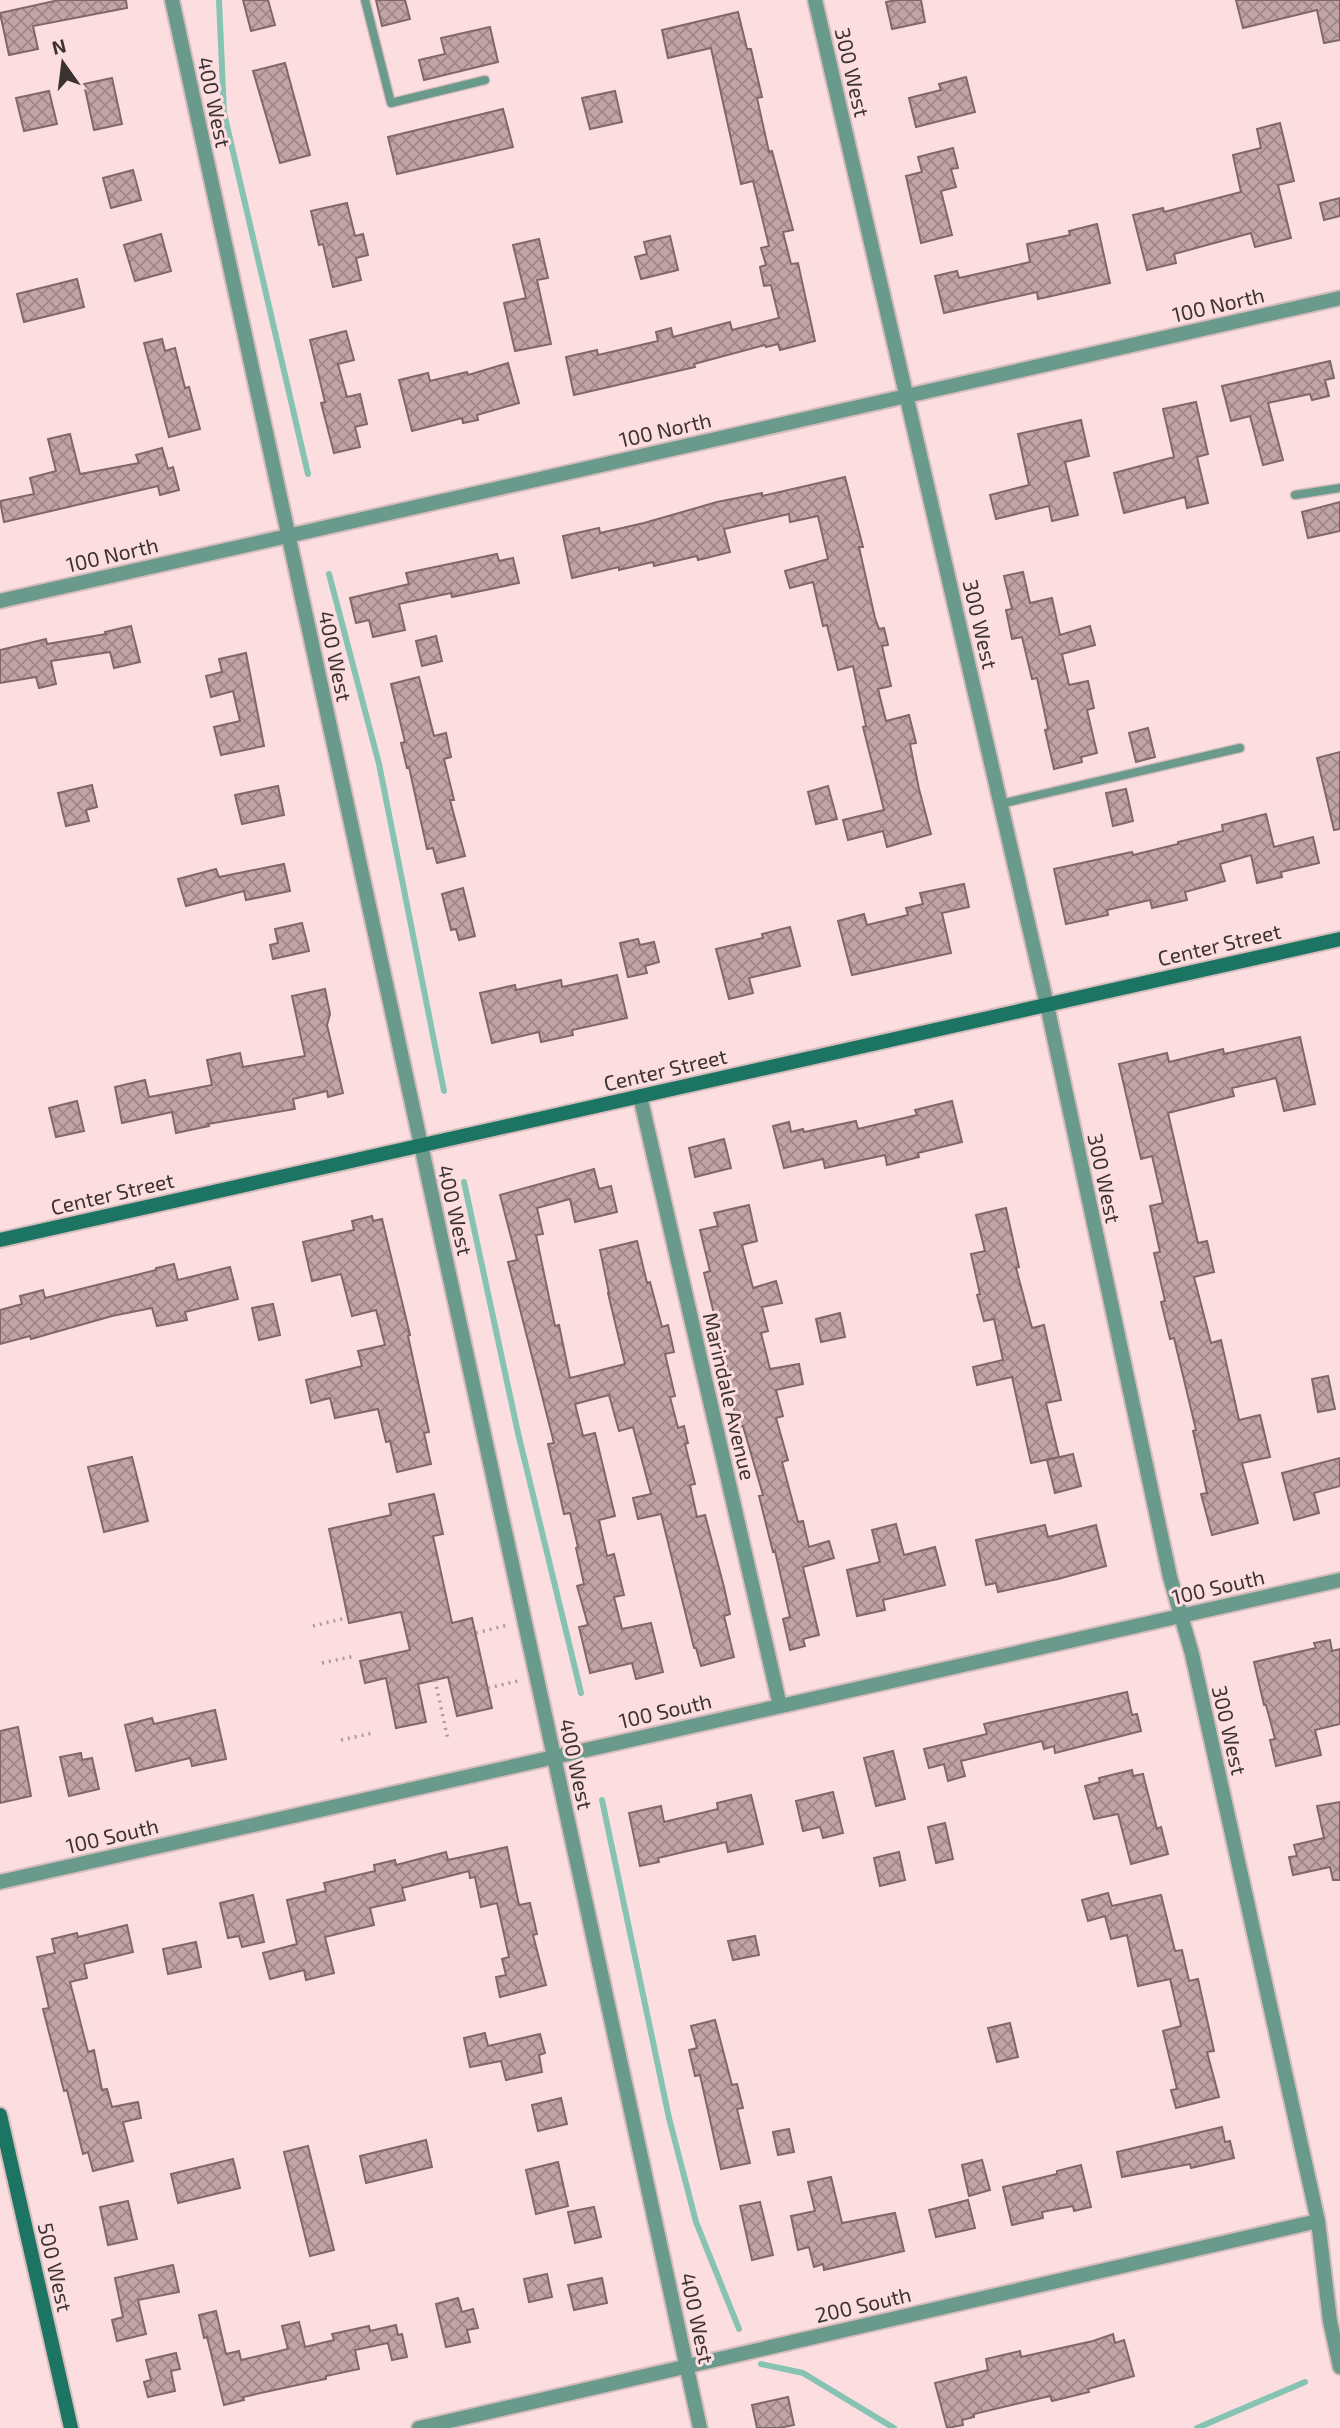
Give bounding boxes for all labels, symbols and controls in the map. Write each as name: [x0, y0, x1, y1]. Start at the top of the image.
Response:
street label: 300 West: [831, 25, 875, 119]
north arrow: [28, 28, 98, 98]
text: N: [49, 33, 68, 59]
street label: 400 West: [193, 54, 237, 150]
street label: 100 North: [1170, 281, 1266, 327]
street label: 100 North: [617, 406, 713, 452]
street label: 100 North: [64, 531, 160, 577]
street label: 300 West: [959, 577, 1003, 671]
street label: 400 West: [314, 608, 358, 704]
street label: Center Street: [1155, 918, 1283, 970]
street label: Center Street: [601, 1043, 729, 1095]
street label: 300 West: [1083, 1131, 1127, 1225]
street label: 400 West: [433, 1162, 479, 1258]
street label: Center Street: [48, 1167, 176, 1219]
street label: Marindale Avenue: [699, 1310, 761, 1482]
street label: 100 South: [1169, 1563, 1267, 1609]
street label: 300 West: [1208, 1683, 1252, 1777]
street label: 100 South: [616, 1687, 714, 1733]
street label: 400 West: [555, 1716, 599, 1812]
street label: 100 South: [63, 1812, 161, 1858]
street label: 500 West: [34, 2220, 78, 2314]
street label: 400 West: [676, 2270, 720, 2366]
street label: 200 South: [813, 2281, 913, 2327]

